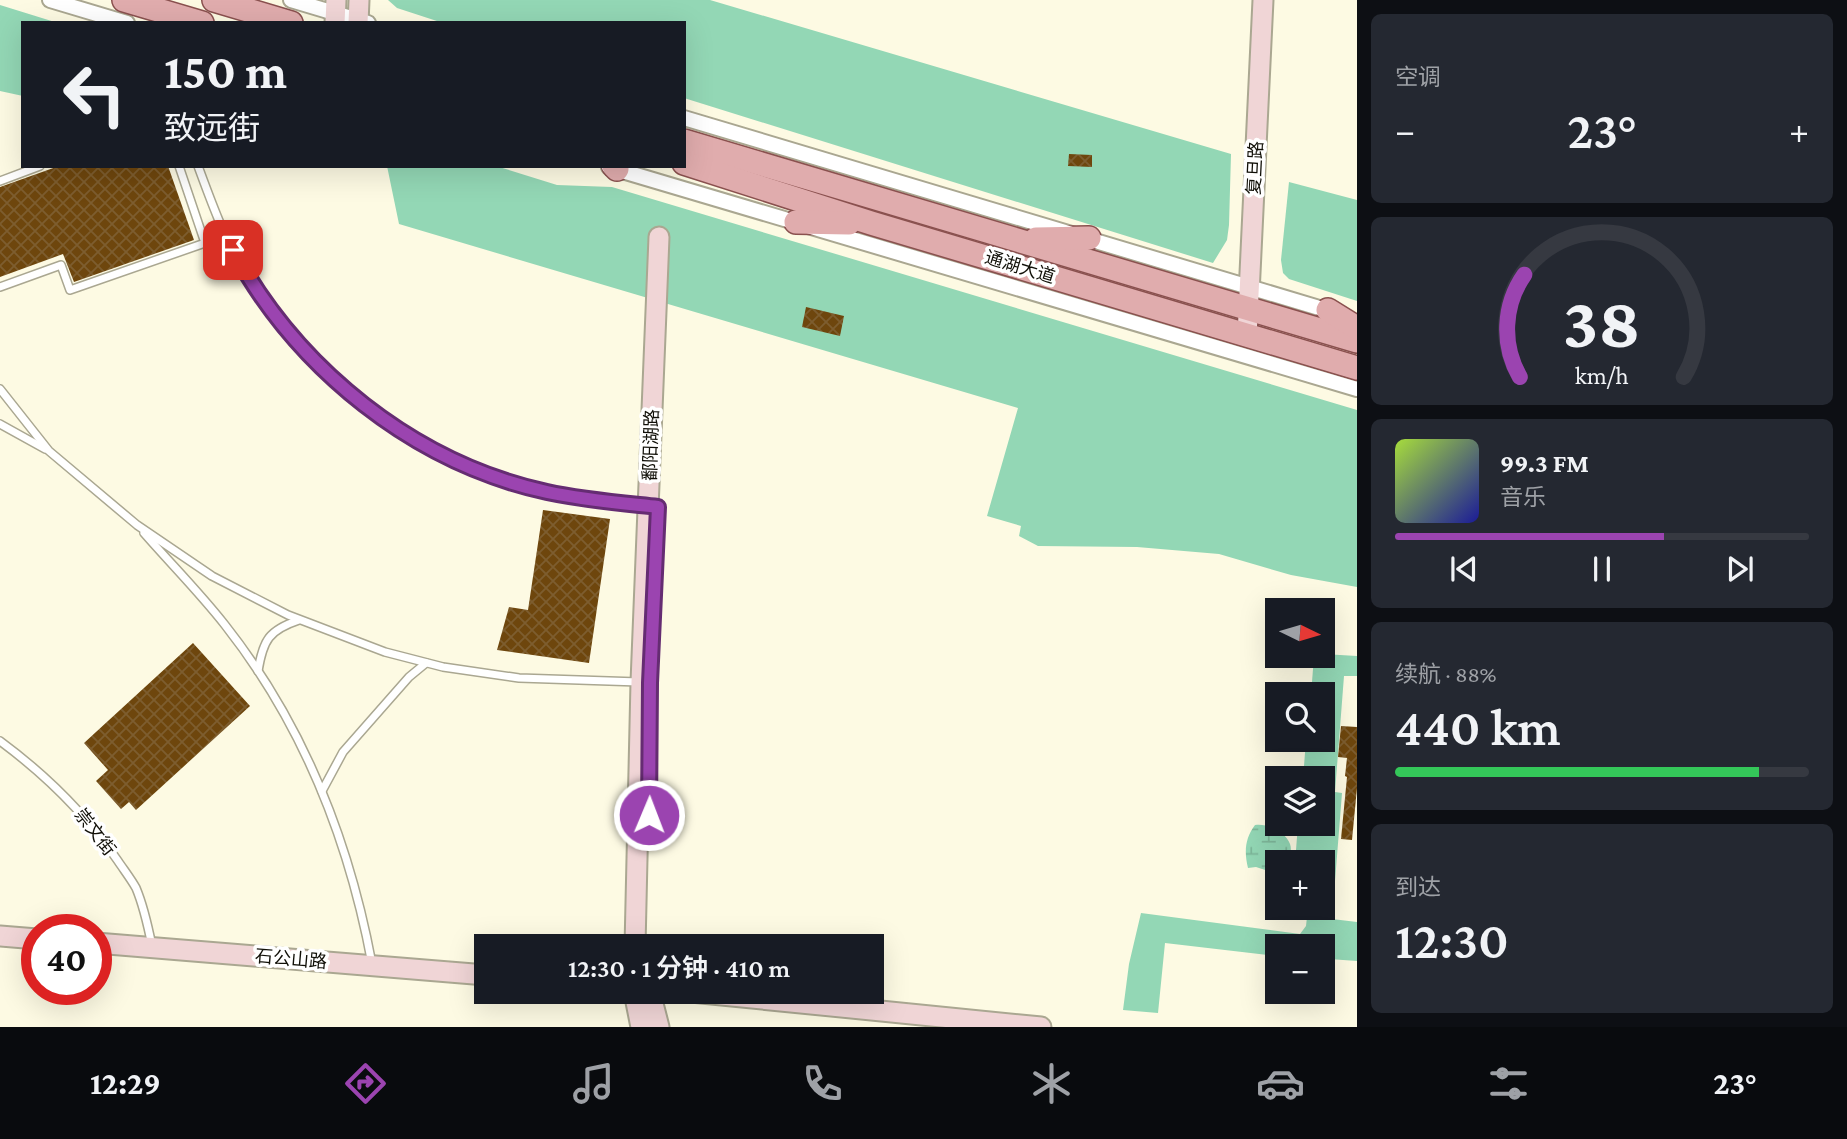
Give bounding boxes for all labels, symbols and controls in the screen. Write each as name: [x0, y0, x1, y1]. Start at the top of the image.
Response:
text: 150 m: [164, 44, 287, 99]
icon: left: [49, 49, 140, 140]
text: 空调: [1395, 64, 1441, 90]
text: 23°: [1567, 101, 1637, 159]
text: −: [1395, 109, 1415, 151]
text: +: [1789, 109, 1809, 151]
text: 致远街: [164, 110, 260, 146]
street label: 复旦路: [1244, 141, 1266, 195]
pin: [203, 220, 263, 280]
icon: arrive: [214, 231, 252, 269]
street label: 通湖大道: [983, 247, 1057, 287]
text: 38: [1563, 282, 1641, 363]
text: km/h: [1575, 362, 1629, 389]
street label: 鄱阳湖路: [640, 409, 662, 481]
text: 99.3 FM: [1500, 449, 1589, 478]
text: 音乐: [1500, 484, 1546, 510]
icon: previous: [1445, 550, 1483, 588]
icon: pause: [1583, 550, 1621, 588]
icon: next: [1721, 550, 1759, 588]
north arrow: [1265, 598, 1335, 668]
map controls: [1265, 598, 1335, 1004]
text: 续航 · 88%: [1395, 661, 1497, 687]
button: search: [1265, 682, 1335, 752]
text: 440 km: [1395, 698, 1561, 756]
button: layers: [1265, 766, 1335, 836]
position arrow: [612, 778, 686, 852]
street label: 崇文街: [70, 805, 120, 859]
button: +: [1265, 850, 1335, 920]
text: 到达: [1395, 874, 1441, 900]
text: 12:30: [1395, 911, 1509, 969]
speed limit sign: 40: [21, 914, 112, 1005]
button: −: [1265, 934, 1335, 1004]
street label: 石公山路: [254, 946, 328, 972]
text: 12:30 · 1 分钟 · 410 m: [568, 954, 790, 983]
icon: directions: [341, 1059, 390, 1108]
icon: music: [569, 1059, 618, 1108]
icon: phone: [798, 1059, 847, 1108]
icon: climate: [1027, 1059, 1076, 1108]
icon: car: [1256, 1059, 1305, 1108]
icon: filters: [1484, 1059, 1533, 1108]
text: 12:29: [90, 1065, 161, 1101]
text: 23°: [1713, 1065, 1757, 1101]

